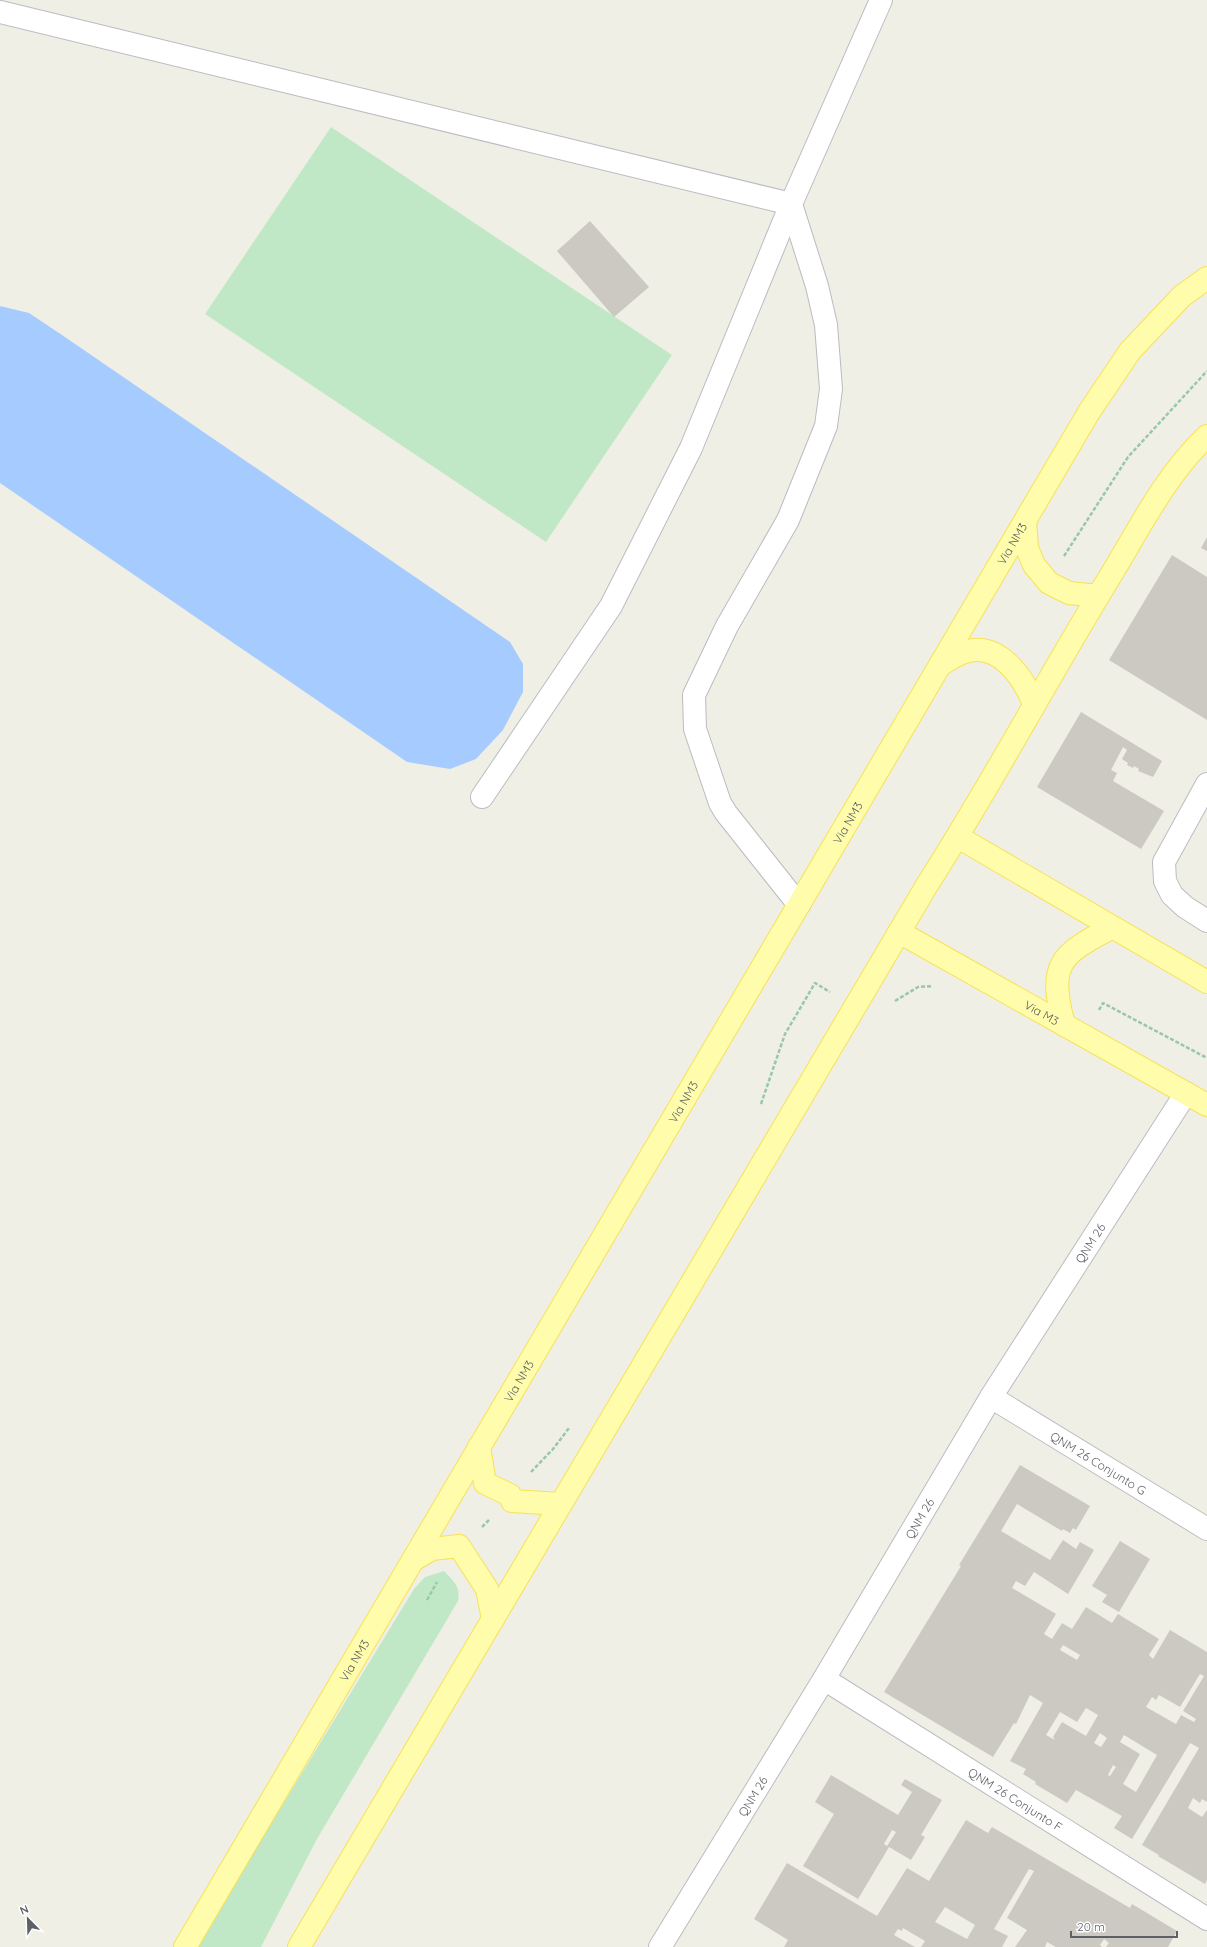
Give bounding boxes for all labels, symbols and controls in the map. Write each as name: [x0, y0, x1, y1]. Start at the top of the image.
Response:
street label: Via NM3: [993, 520, 1030, 567]
street label: Via NM3: [829, 799, 865, 846]
street label: Via M3: [1022, 997, 1062, 1028]
street label: Via NM3: [665, 1078, 701, 1125]
street label: QNM 26: [1072, 1220, 1108, 1266]
street label: Via NM3: [500, 1357, 537, 1405]
street label: QNM 26 Conjunto G: [1048, 1428, 1149, 1498]
street label: QNM 26: [901, 1495, 937, 1541]
street label: Via NM3: [336, 1636, 372, 1684]
street label: QNM 26 Conjunto F: [966, 1764, 1065, 1834]
street label: QNM 26: [734, 1773, 771, 1819]
north arrow: [8, 1899, 48, 1939]
text: N: [18, 1902, 31, 1918]
scale bar: [1071, 1913, 1177, 1939]
text: 20 m: [1077, 1919, 1105, 1934]

